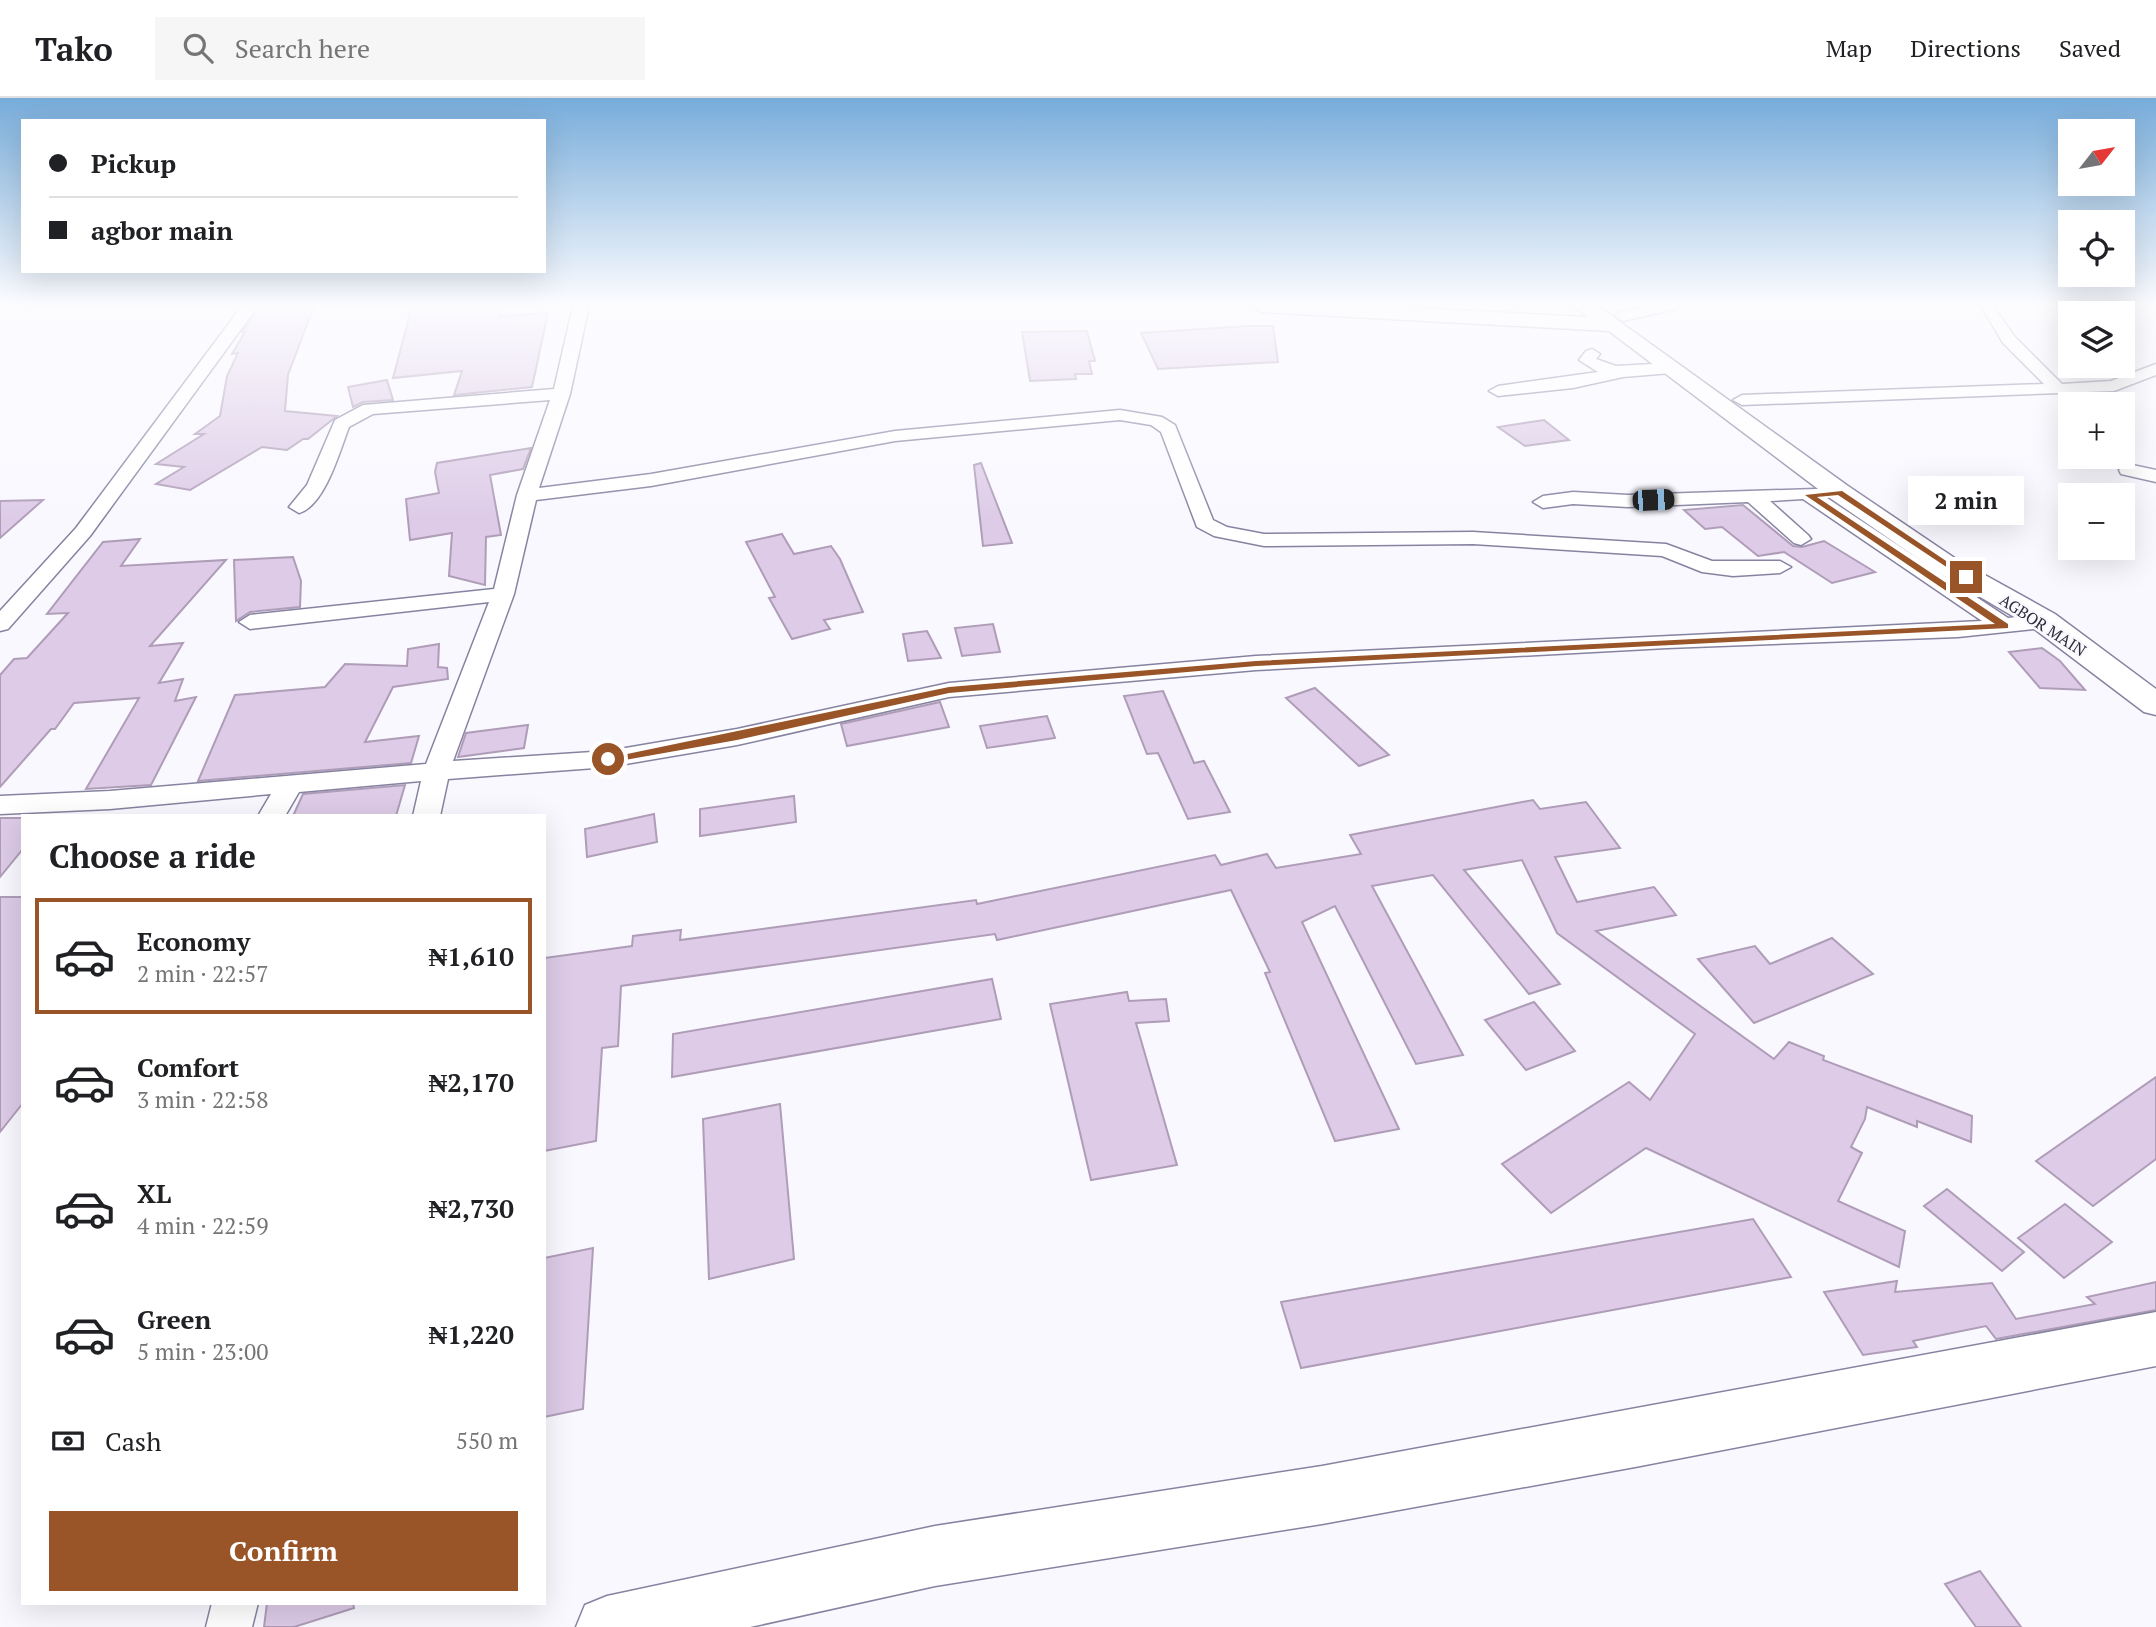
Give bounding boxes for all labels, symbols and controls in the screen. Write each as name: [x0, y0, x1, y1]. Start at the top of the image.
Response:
search box: [155, 17, 645, 80]
text: Tako: [35, 27, 113, 70]
icon: search: [179, 29, 217, 67]
text: Search here: [235, 31, 370, 65]
text: Map: [1826, 32, 1872, 64]
text: Directions: [1910, 32, 2021, 64]
text: Saved: [2059, 32, 2121, 64]
north arrow: [2058, 119, 2135, 196]
map controls: [2058, 119, 2135, 560]
text: Pickup: [91, 146, 176, 180]
button: locate: [2058, 210, 2135, 287]
text: agbor main: [91, 213, 233, 247]
button: layers: [2058, 301, 2135, 378]
button: +: [2058, 392, 2135, 469]
callout: 2 min: [1908, 476, 2024, 524]
button: −: [2058, 483, 2135, 560]
text: 2 min: [1935, 485, 1997, 516]
car: [1632, 489, 1675, 511]
route end: [1950, 561, 1982, 593]
street label: AGBOR MAIN: [1996, 589, 2091, 661]
route start: [592, 743, 624, 775]
text: Choose a ride: [49, 835, 256, 877]
text: Economy: [137, 924, 250, 958]
icon: car: [53, 925, 116, 988]
text: ₦1,610: [429, 939, 514, 973]
text: 2 min · 22:57: [137, 958, 269, 989]
text: Comfort: [137, 1050, 239, 1084]
icon: car: [53, 1051, 116, 1114]
text: ₦2,170: [429, 1065, 514, 1099]
text: 3 min · 22:58: [137, 1084, 269, 1115]
text: XL: [137, 1176, 171, 1210]
icon: car: [53, 1177, 116, 1240]
text: ₦2,730: [429, 1191, 514, 1225]
text: 4 min · 22:59: [137, 1210, 269, 1241]
text: Green: [137, 1302, 211, 1336]
icon: car: [53, 1303, 116, 1366]
text: ₦1,220: [429, 1317, 514, 1351]
text: 5 min · 23:00: [137, 1336, 269, 1367]
icon: cash: [49, 1422, 87, 1460]
text: Cash: [105, 1424, 161, 1458]
text: 550 m: [456, 1425, 518, 1456]
button: Confirm: [49, 1511, 518, 1591]

